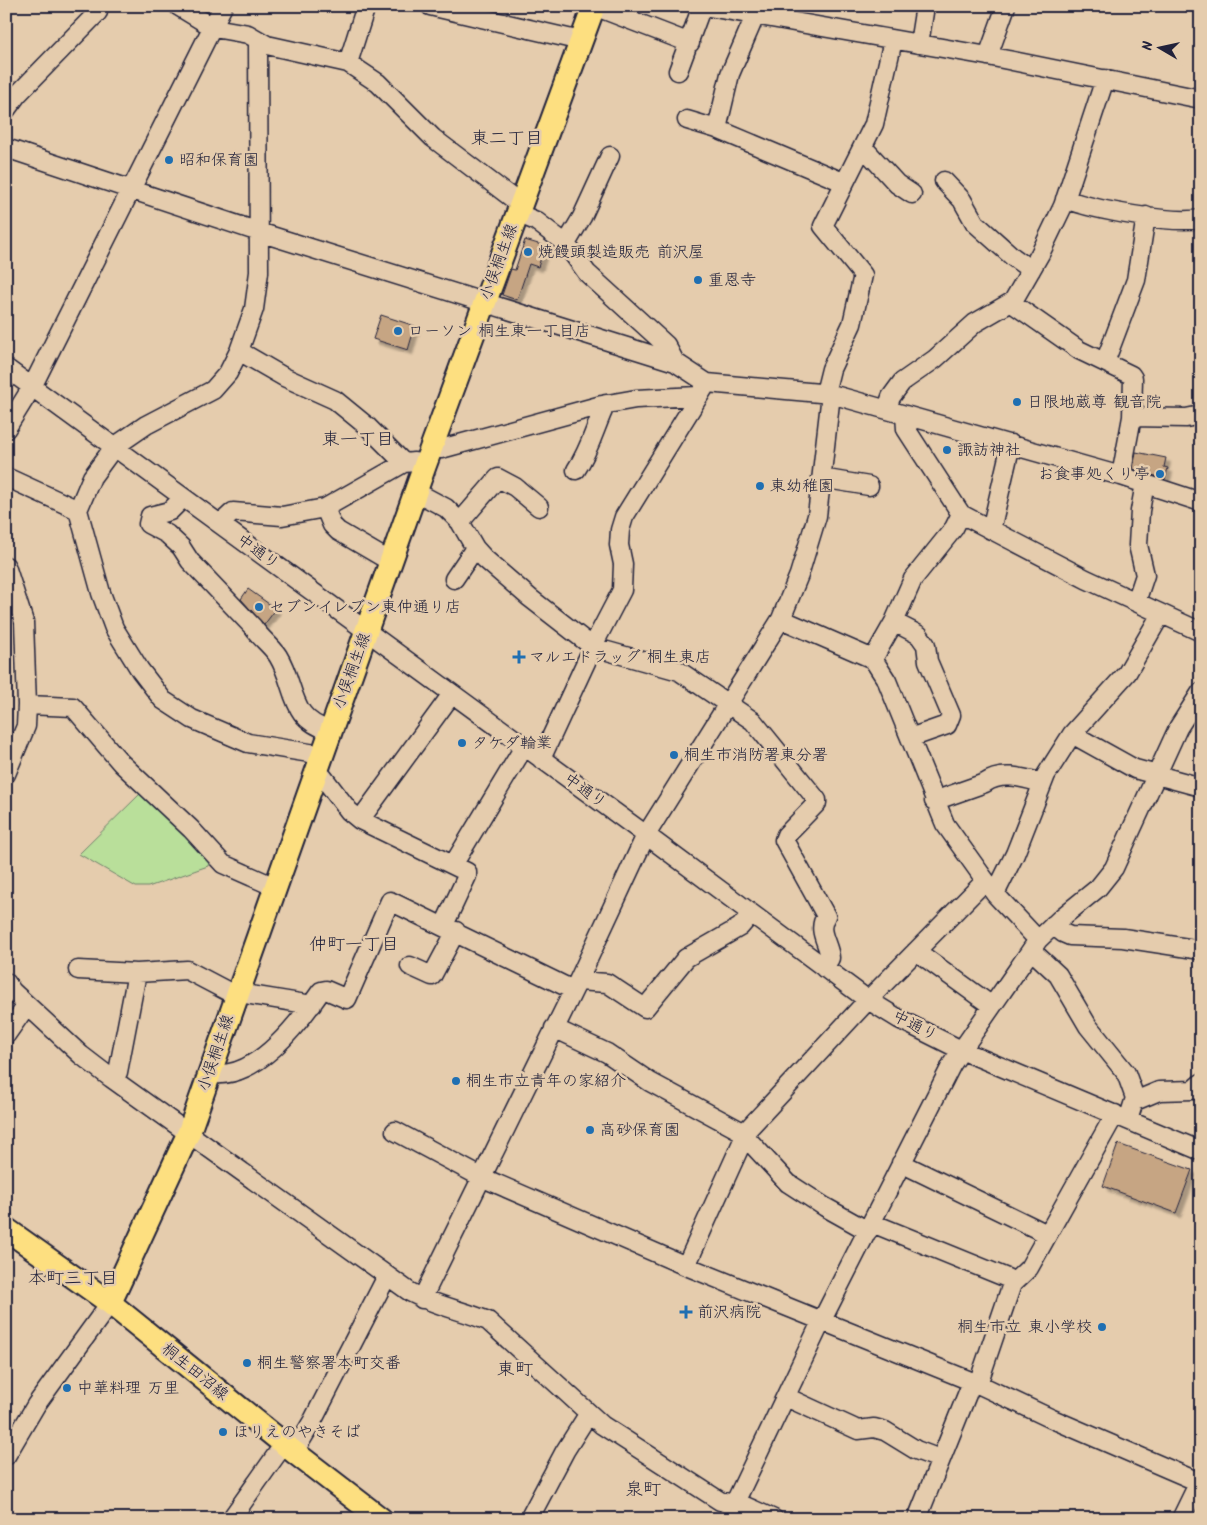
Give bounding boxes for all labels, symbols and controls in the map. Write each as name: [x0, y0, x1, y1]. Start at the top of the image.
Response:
north arrow: [1134, 22, 1184, 72]
text: N: [1137, 40, 1160, 52]
district label: 東二丁目: [471, 125, 543, 154]
place label: 昭和保育園: [179, 148, 259, 173]
marker: 昭和保育園: [163, 154, 175, 166]
street label: 小俣桐生線: [474, 220, 524, 304]
place label: 焼饅頭製造販売 前沢屋: [538, 240, 704, 265]
marker: 焼饅頭製造販売 前沢屋: [522, 246, 534, 258]
place label: 重恩寺: [708, 268, 756, 293]
marker: 重恩寺: [692, 274, 704, 286]
place label: ローソン 桐生東一丁目店: [408, 319, 590, 344]
marker: ローソン 桐生東一丁目店: [392, 325, 404, 337]
place label: 日限地蔵尊 観音院: [1027, 390, 1161, 415]
marker: 日限地蔵尊 観音院: [1011, 396, 1023, 408]
district label: 東一丁目: [322, 426, 394, 455]
place label: 諏訪神社: [957, 438, 1021, 463]
marker: 諏訪神社: [941, 444, 953, 456]
place label: お食事処くり亭: [1038, 462, 1150, 487]
marker: お食事処くり亭: [1154, 468, 1166, 480]
place label: 東幼稚園: [770, 474, 834, 499]
marker: 東幼稚園: [754, 480, 766, 492]
street label: 中通り: [231, 528, 285, 576]
place label: セブンイレブン東仲通り店: [269, 595, 461, 620]
marker: セブンイレブン東仲通り店: [253, 601, 265, 613]
street label: 小俣桐生線: [327, 629, 377, 713]
place label: マルエドラッグ 桐生東店: [529, 645, 711, 670]
marker: マルエドラッグ 桐生東店: [513, 651, 525, 663]
place label: タケダ輪業: [472, 731, 552, 756]
marker: タケダ輪業: [456, 737, 468, 749]
place label: 桐生市消防署東分署: [684, 743, 828, 768]
marker: 桐生市消防署東分署: [668, 749, 680, 761]
street label: 中通り: [558, 767, 612, 815]
district label: 仲町一丁目: [309, 931, 399, 960]
street label: 中通り: [888, 1004, 942, 1048]
street label: 小俣桐生線: [191, 1011, 241, 1095]
place label: 桐生市立青年の家紹介: [466, 1069, 626, 1094]
marker: 桐生市立青年の家紹介: [450, 1075, 462, 1087]
place label: 高砂保育園: [600, 1118, 680, 1143]
marker: 高砂保育園: [584, 1124, 596, 1136]
district label: 本町三丁目: [28, 1265, 118, 1294]
place label: 前沢病院: [697, 1300, 761, 1325]
marker: 前沢病院: [679, 1305, 693, 1319]
place label: 桐生市立 東小学校: [958, 1315, 1092, 1340]
marker: 桐生市立 東小学校: [1096, 1321, 1108, 1333]
street label: 桐生田沼線: [156, 1337, 234, 1407]
place label: 桐生警察署本町交番: [257, 1351, 401, 1376]
district label: 東町: [497, 1356, 533, 1385]
marker: 桐生警察署本町交番: [241, 1357, 253, 1369]
place label: 中華料理 万里: [77, 1376, 179, 1401]
marker: 中華料理 万里: [61, 1382, 73, 1394]
place label: ほりえのやきそば: [233, 1420, 361, 1445]
marker: ほりえのやきそば: [217, 1426, 229, 1438]
district label: 泉町: [625, 1476, 661, 1505]

